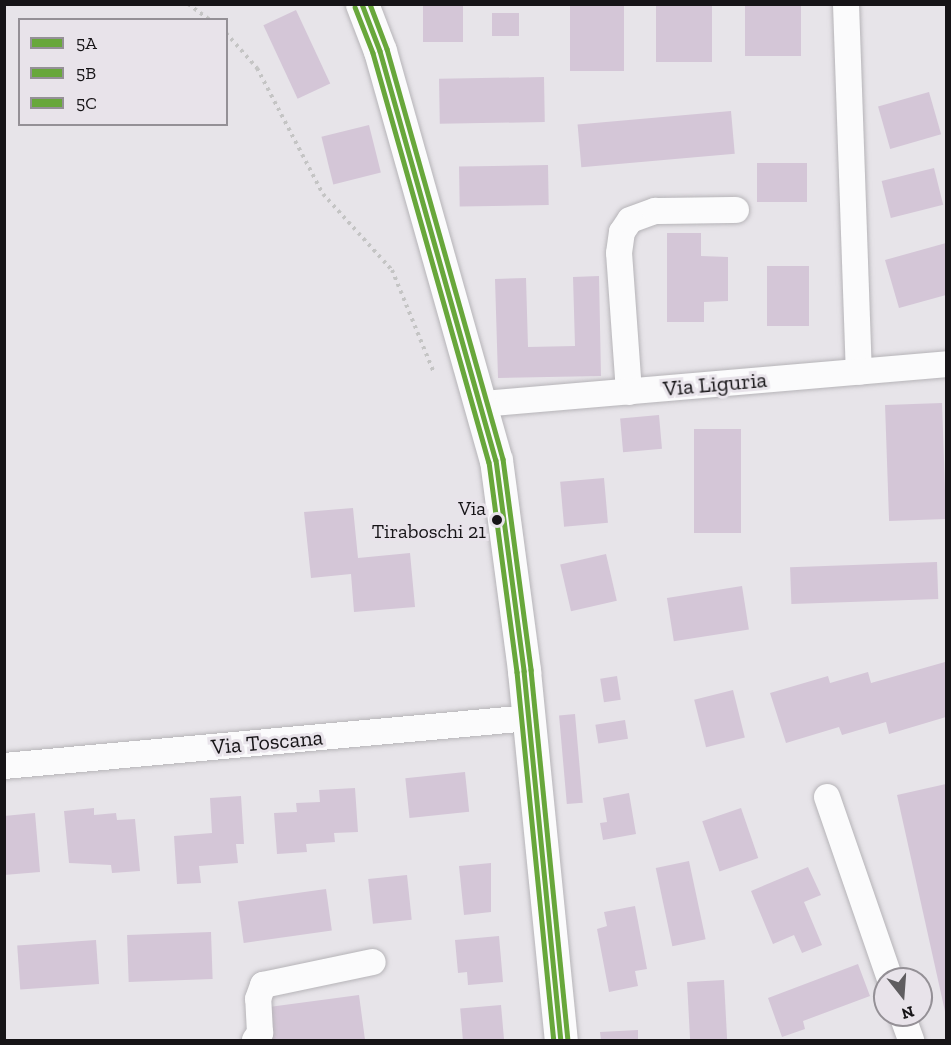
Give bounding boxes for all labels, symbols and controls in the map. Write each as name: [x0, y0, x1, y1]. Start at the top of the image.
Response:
legend: [18, 18, 228, 126]
text: 5A: [76, 32, 97, 54]
text: 5B: [76, 62, 96, 84]
text: 5C: [76, 92, 97, 114]
street label: Via Liguria: [662, 366, 768, 402]
place label: Via Tiraboschi 21: [372, 496, 486, 543]
marker: Via Tiraboschi 21: [491, 514, 503, 526]
street label: Via Toscana: [210, 724, 324, 760]
north arrow: [873, 967, 933, 1027]
text: N: [899, 1002, 916, 1024]

